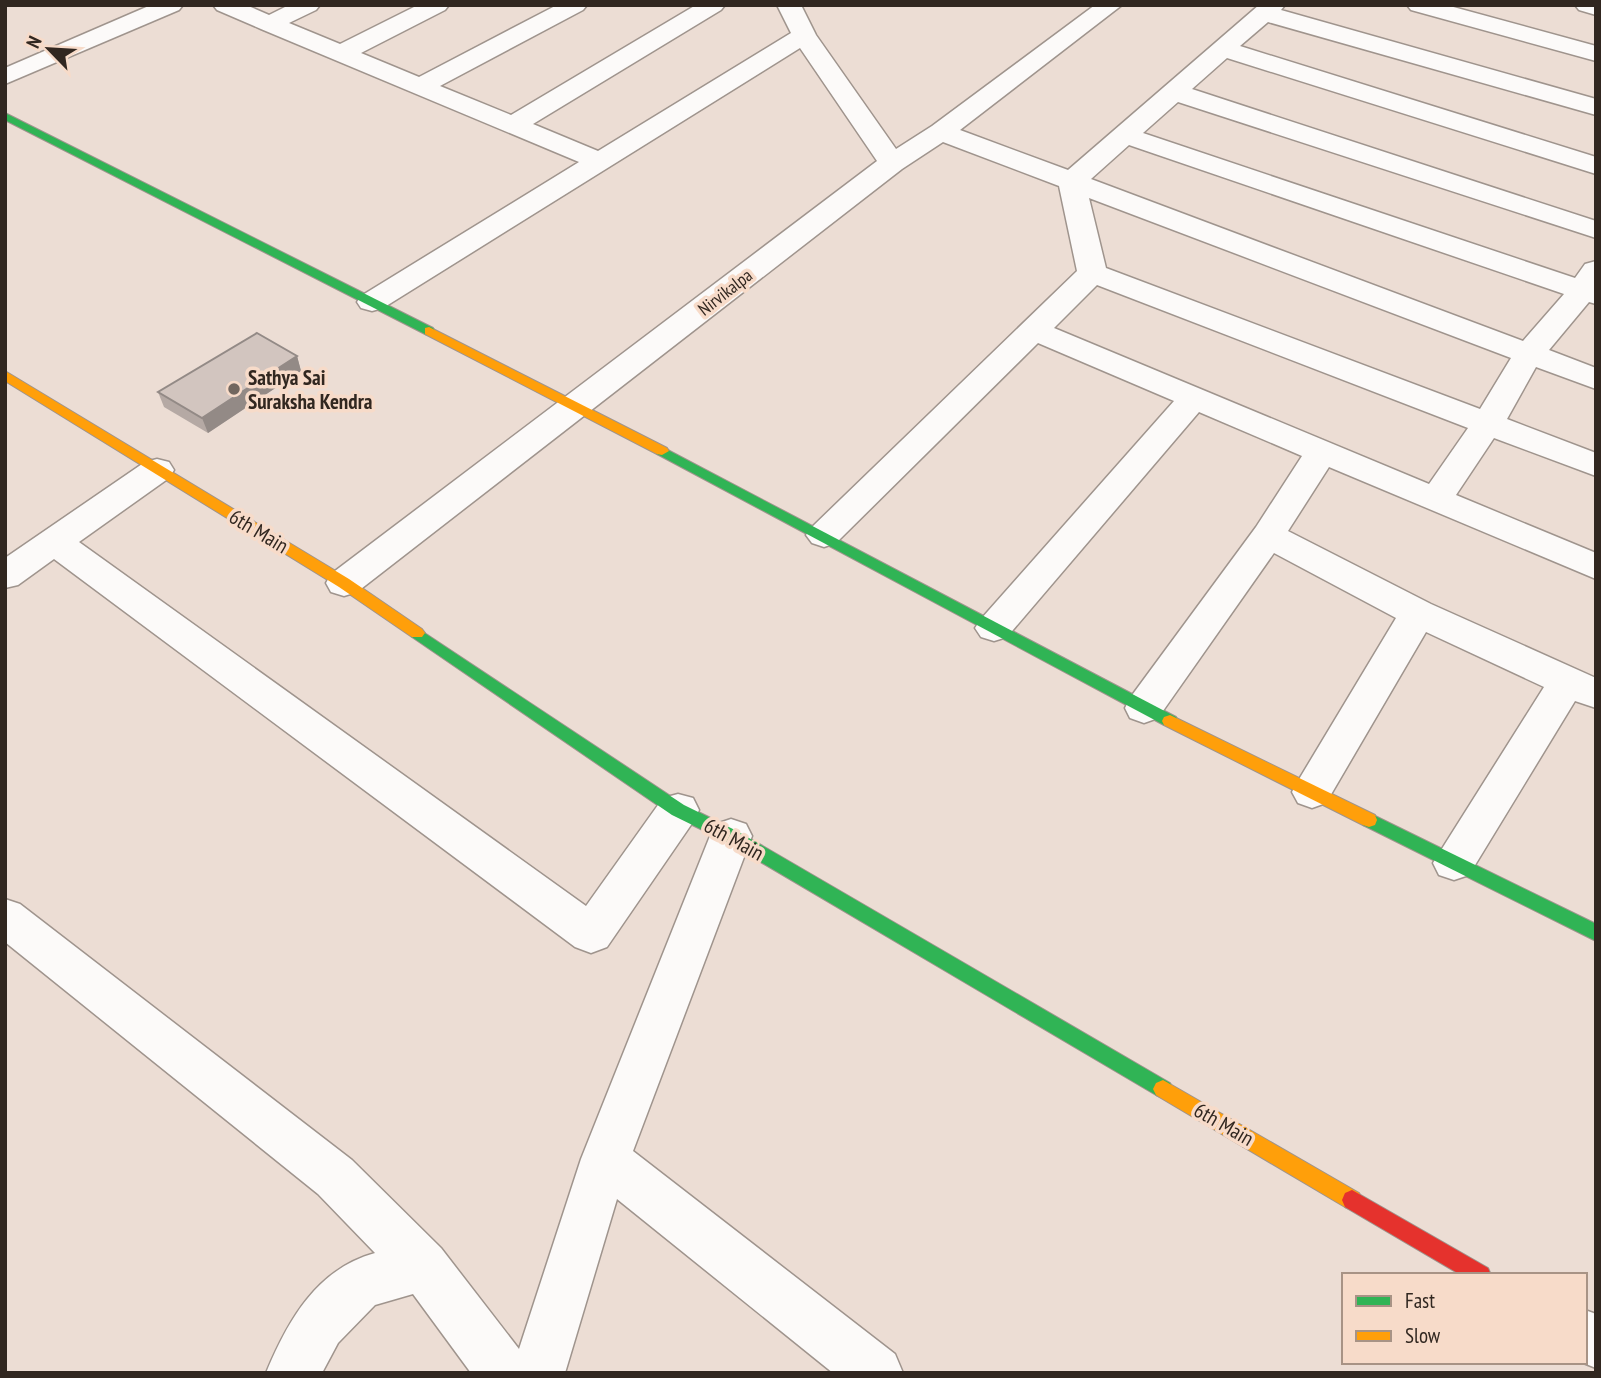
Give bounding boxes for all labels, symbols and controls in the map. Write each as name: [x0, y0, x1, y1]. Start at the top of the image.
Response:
north arrow: [14, 14, 84, 84]
text: N: [21, 32, 47, 52]
street label: Nirvikalpa: [693, 264, 757, 320]
place label: Sathya Sai Suraksha Kendra: [248, 364, 373, 415]
marker: Sathya Sai Suraksha Kendra: [226, 381, 242, 397]
street label: 6th Main: [224, 503, 294, 559]
street label: 6th Main: [699, 812, 769, 866]
street label: 6th Main: [1189, 1096, 1259, 1152]
legend: [1342, 1273, 1587, 1364]
text: Fast: [1405, 1287, 1435, 1314]
text: Slow: [1405, 1322, 1441, 1349]

